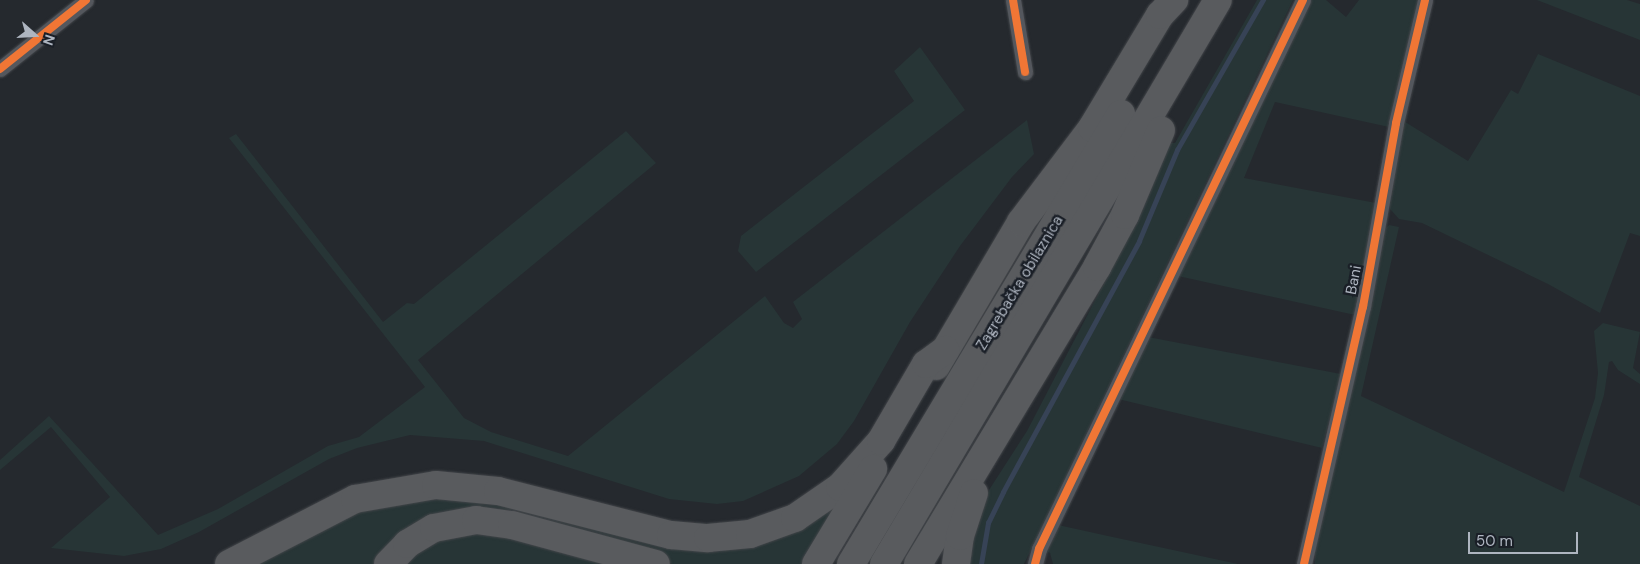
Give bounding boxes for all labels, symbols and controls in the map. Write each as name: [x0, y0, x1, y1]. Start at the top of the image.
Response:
north arrow: [10, 10, 60, 60]
text: N: [39, 32, 59, 48]
street label: Zagrebačka obilaznica: [973, 213, 1067, 353]
street label: Bani: [1342, 264, 1366, 296]
scale bar: [1470, 522, 1580, 554]
text: 50 m: [1476, 531, 1513, 551]

